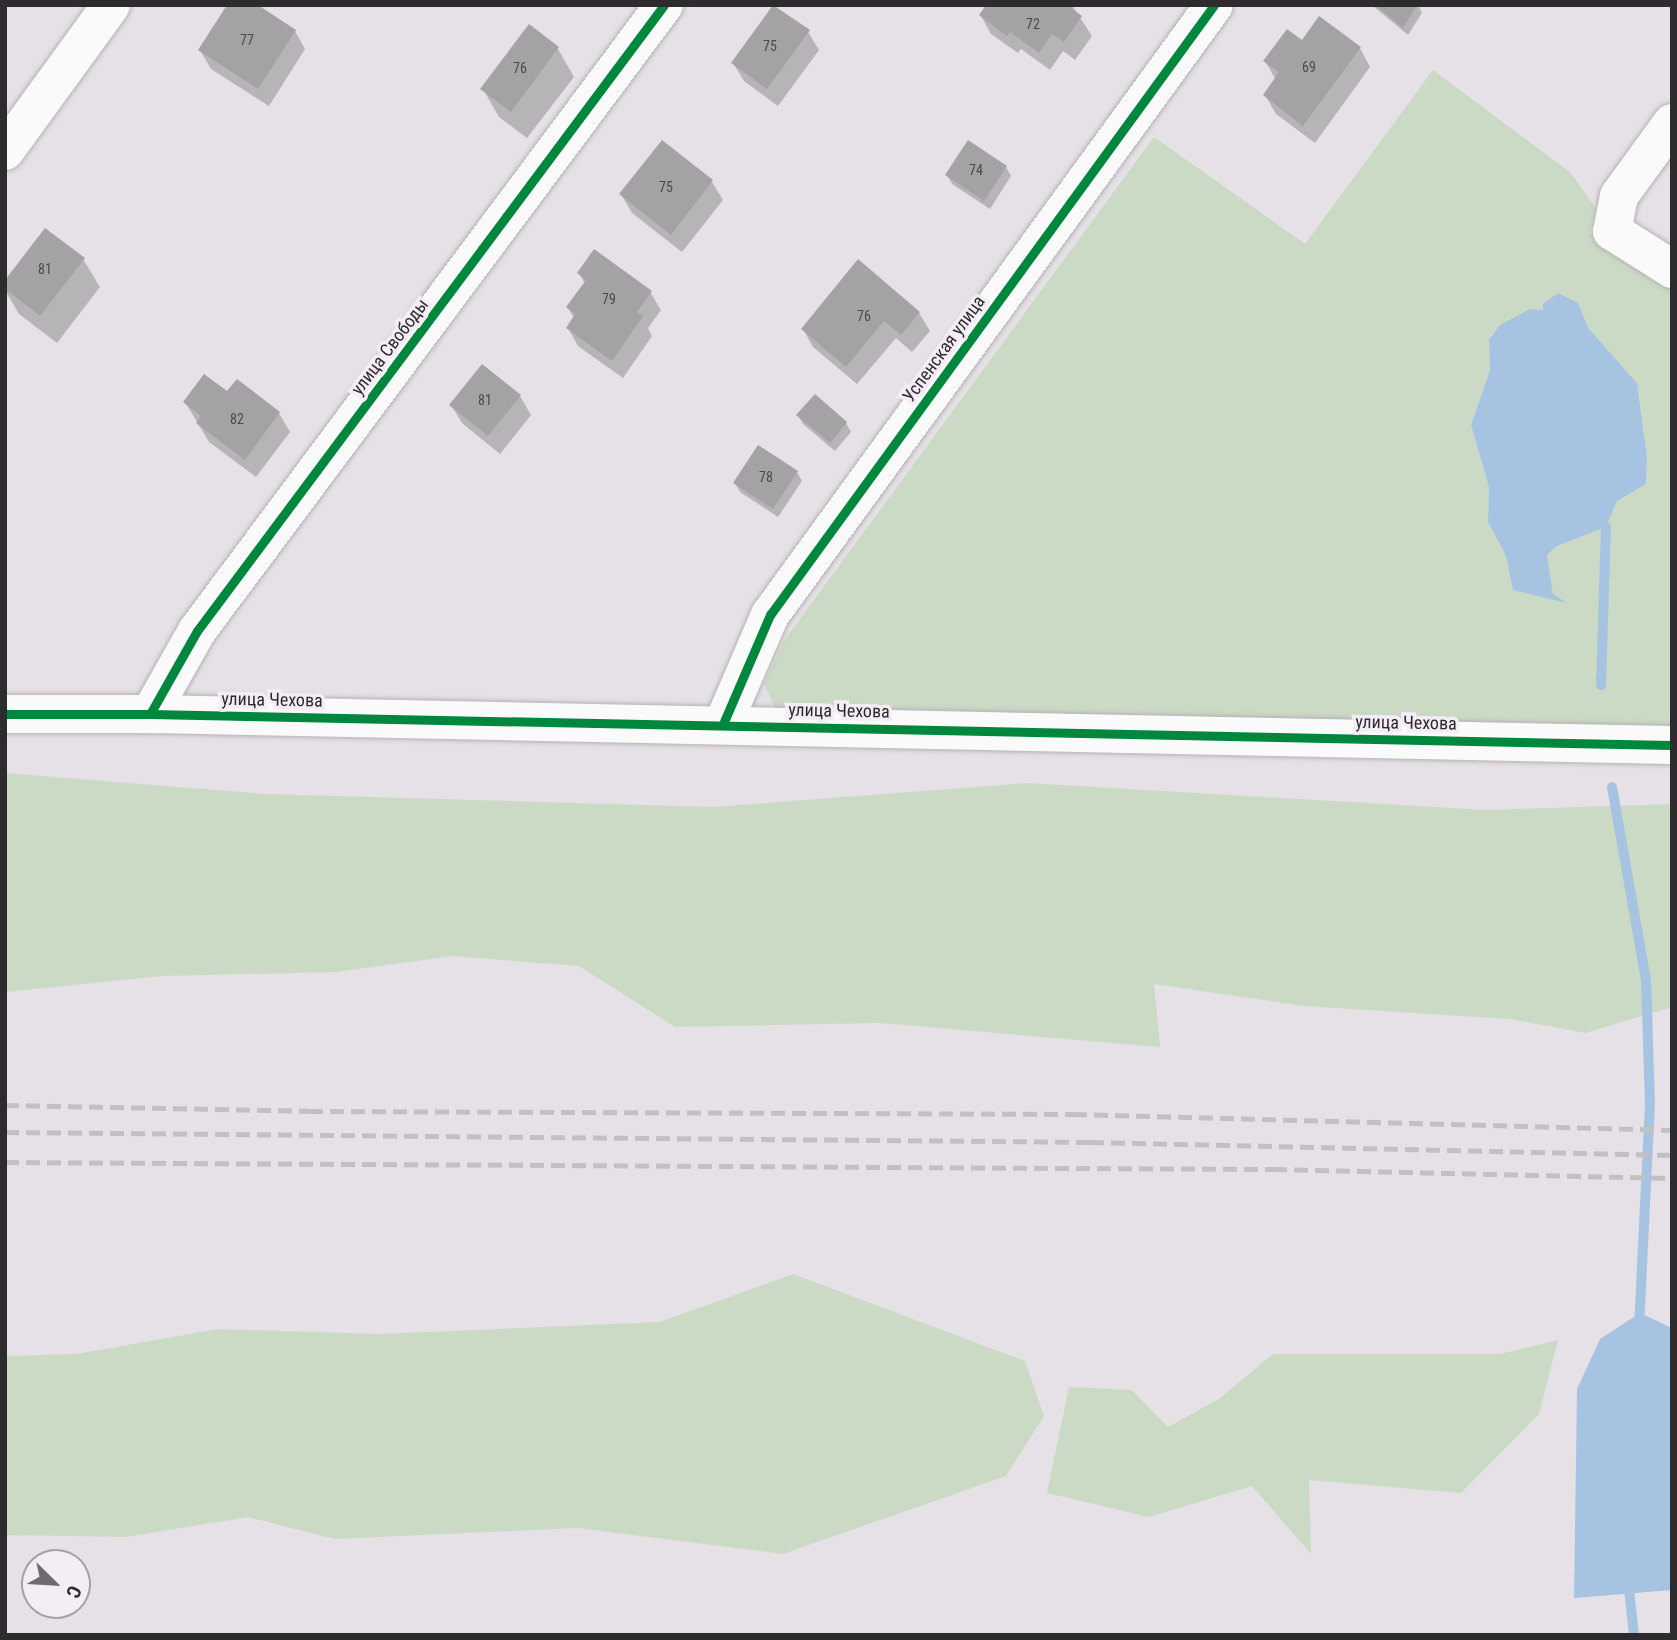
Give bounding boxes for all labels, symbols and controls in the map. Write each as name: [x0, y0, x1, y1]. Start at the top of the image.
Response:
house number: 72: [1026, 16, 1040, 32]
house number: 77: [240, 32, 254, 48]
house number: 75: [763, 38, 777, 54]
house number: 69: [1302, 59, 1316, 75]
house number: 76: [513, 60, 527, 76]
house number: 74: [969, 162, 983, 178]
house number: 75: [659, 179, 673, 195]
house number: 81: [38, 261, 52, 277]
house number: 79: [602, 291, 616, 307]
street label: Успенская улица: [898, 292, 990, 406]
street label: улица Свободы: [347, 295, 433, 399]
house number: 76: [857, 308, 871, 324]
house number: 81: [478, 392, 492, 408]
house number: 82: [230, 411, 244, 427]
house number: 78: [759, 469, 773, 485]
street label: улица Чехова: [221, 688, 323, 712]
street label: улица Чехова: [788, 699, 890, 723]
street label: улица Чехова: [1355, 711, 1457, 735]
north arrow: [21, 1549, 91, 1619]
text: С: [61, 1582, 87, 1602]

